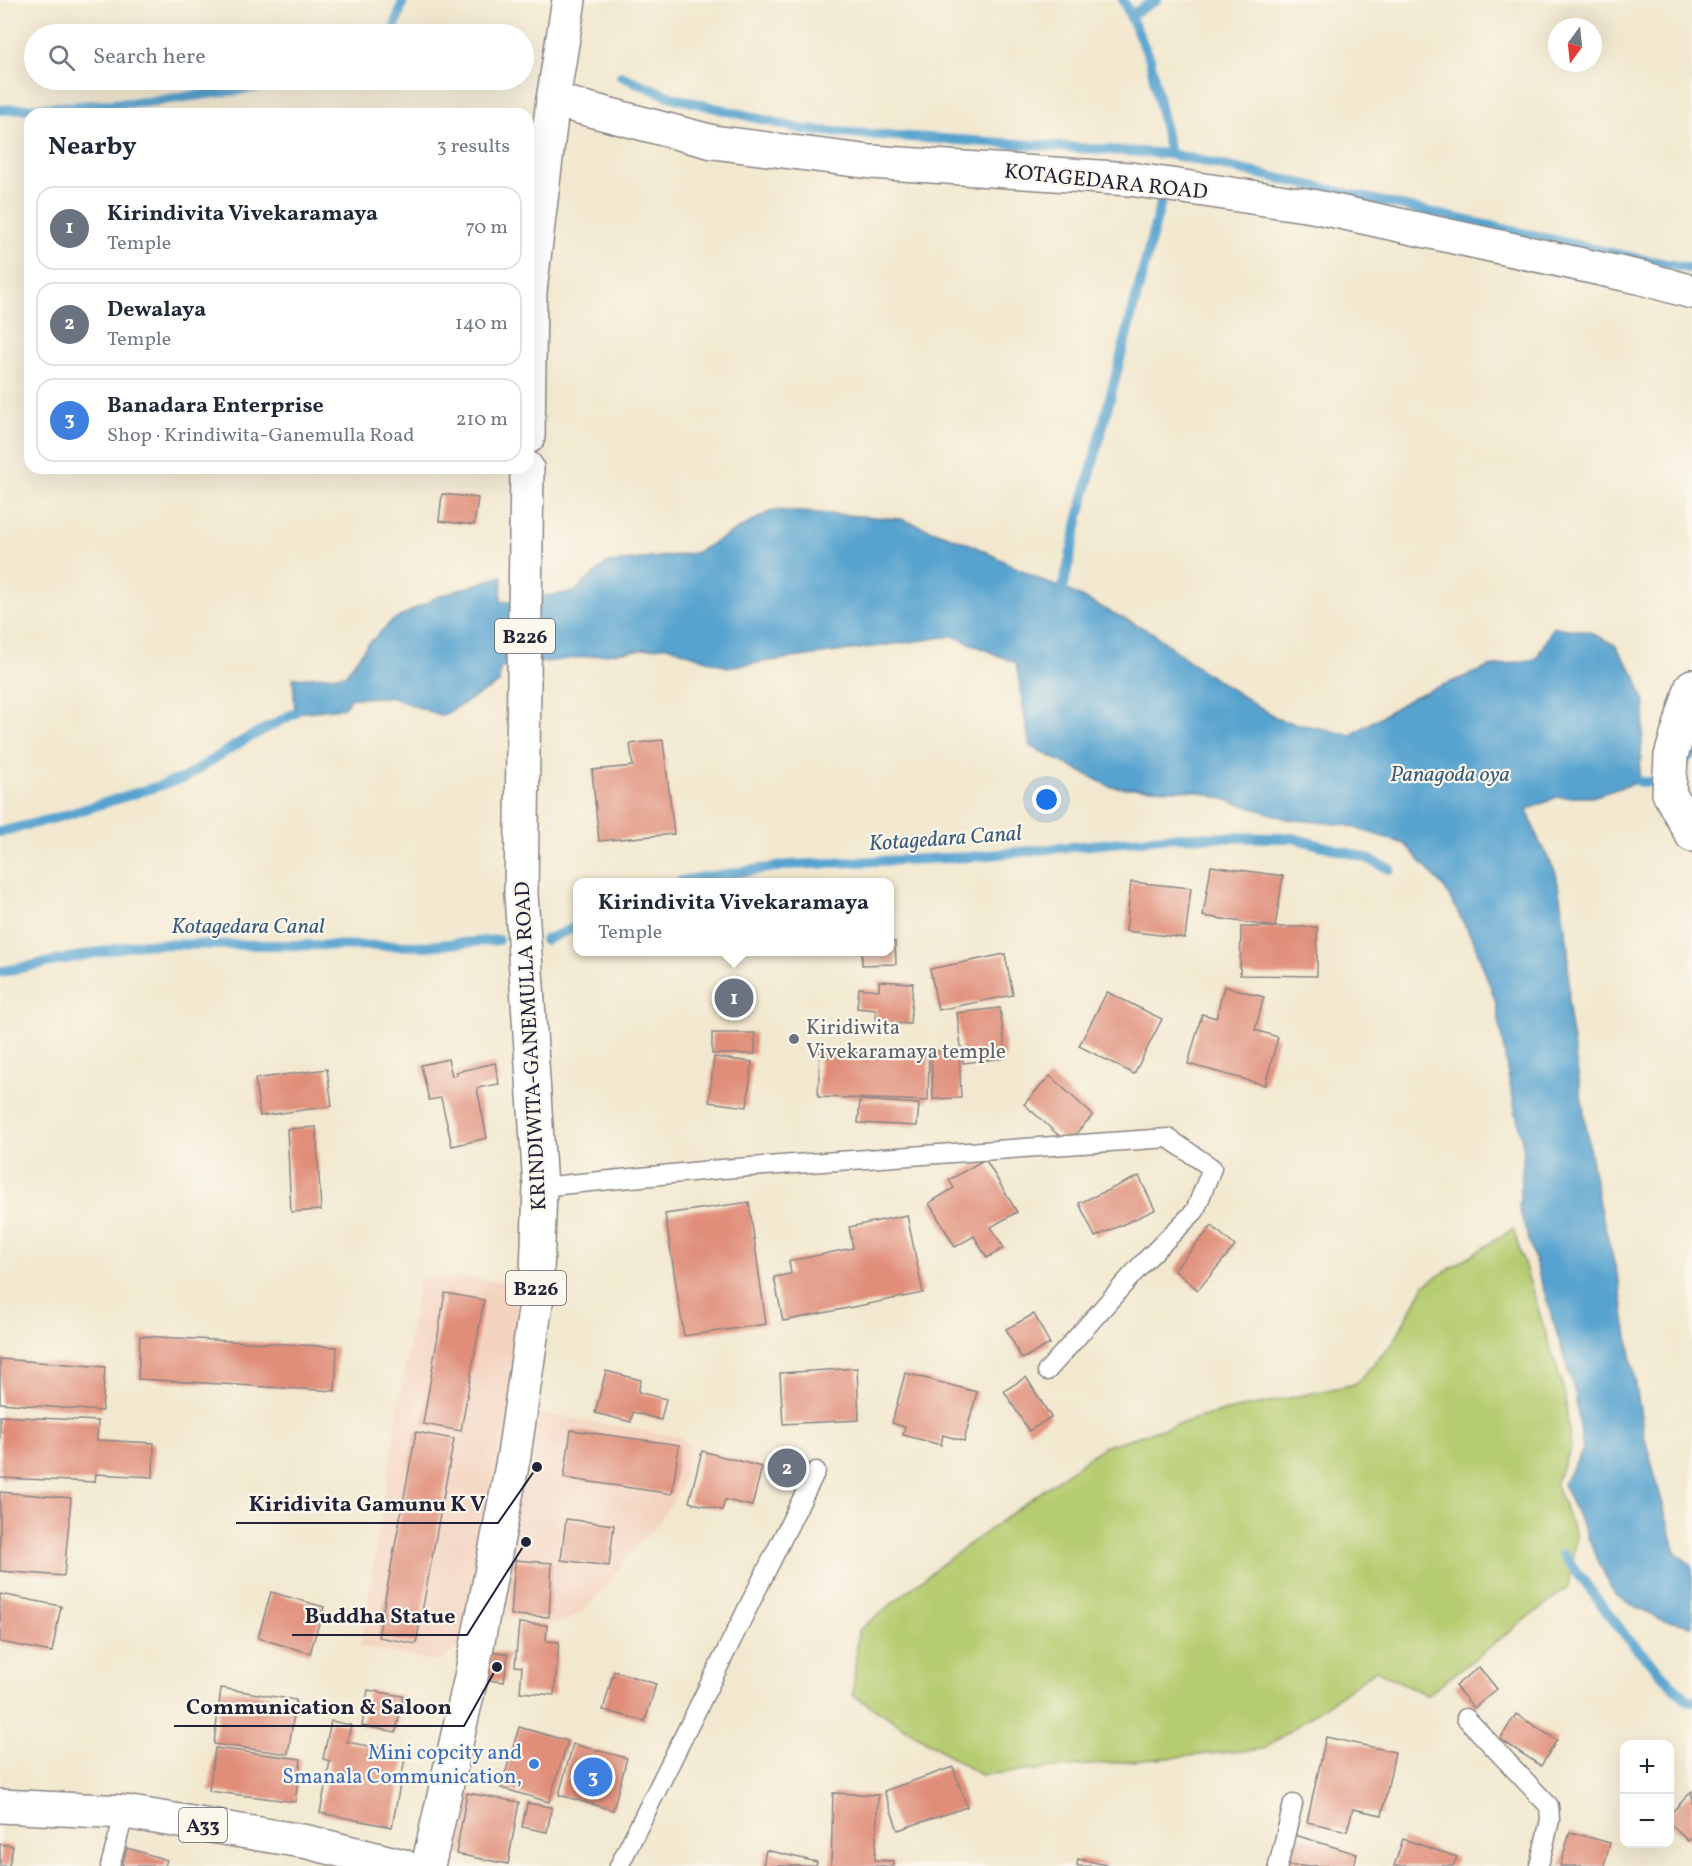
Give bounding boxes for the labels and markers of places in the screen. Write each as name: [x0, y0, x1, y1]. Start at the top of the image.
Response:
pin: 1: [714, 976, 754, 1020]
place label: Kiridiwita Vivekaramaya temple: [806, 1014, 1006, 1067]
marker: Kiridiwita Vivekaramaya temple: [787, 1032, 801, 1046]
pin: 2: [768, 1446, 806, 1490]
callout: Kiridivita Gamunu K V: [236, 1483, 498, 1523]
callout: Buddha Statue: [292, 1595, 467, 1635]
callout: Communication & Saloon: [174, 1686, 464, 1726]
place label: Mini copcity and Smanala Communication,: [282, 1739, 522, 1792]
pin: 3: [574, 1754, 612, 1800]
marker: Mini copcity and Smanala Communication,: [527, 1757, 541, 1771]

